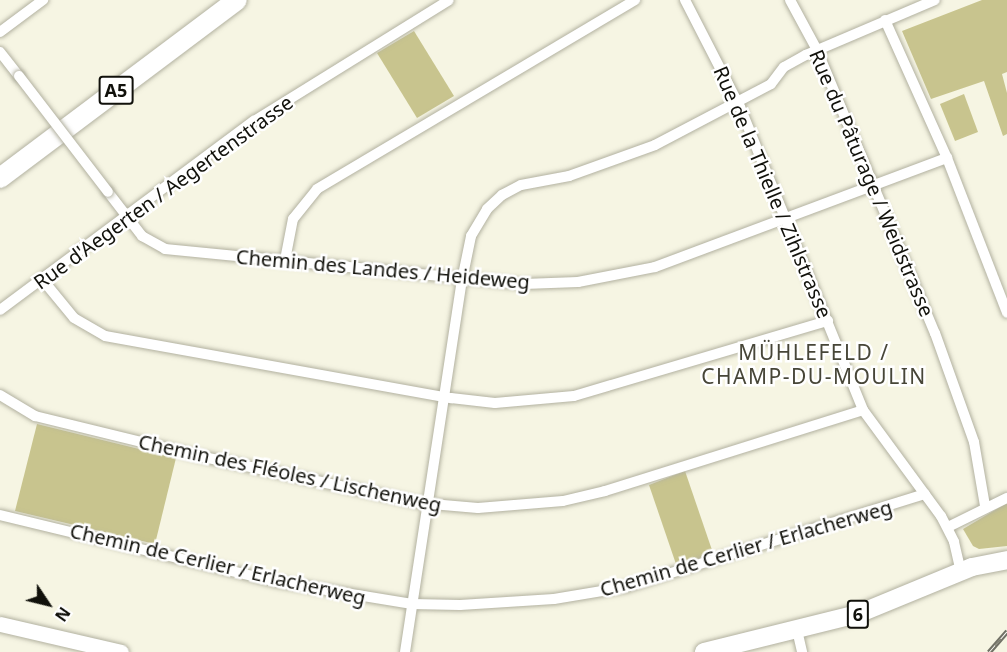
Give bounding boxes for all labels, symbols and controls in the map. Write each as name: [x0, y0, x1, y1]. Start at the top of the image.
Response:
street label: Rue du Pâturage / Weidstrasse: [805, 46, 939, 320]
street label: Rue de la Thielle / Zihlstrasse: [709, 62, 837, 322]
road number: A5: [98, 75, 134, 105]
street label: Rue d'Aegerten / Aegertenstrasse: [29, 90, 297, 294]
street label: Chemin des Landes / Heideweg: [235, 244, 531, 294]
district label: MÜHLEFELD / CHAMP-DU-MOULIN: [701, 339, 927, 389]
street label: Chemin des Fléoles / Lischenweg: [136, 429, 444, 517]
street label: Chemin de Cerlier / Erlacherweg: [597, 495, 895, 601]
street label: Chemin de Cerlier / Erlacherweg: [68, 518, 368, 610]
north arrow: [18, 574, 78, 634]
road number: 6: [846, 599, 870, 629]
text: N: [50, 603, 75, 626]

